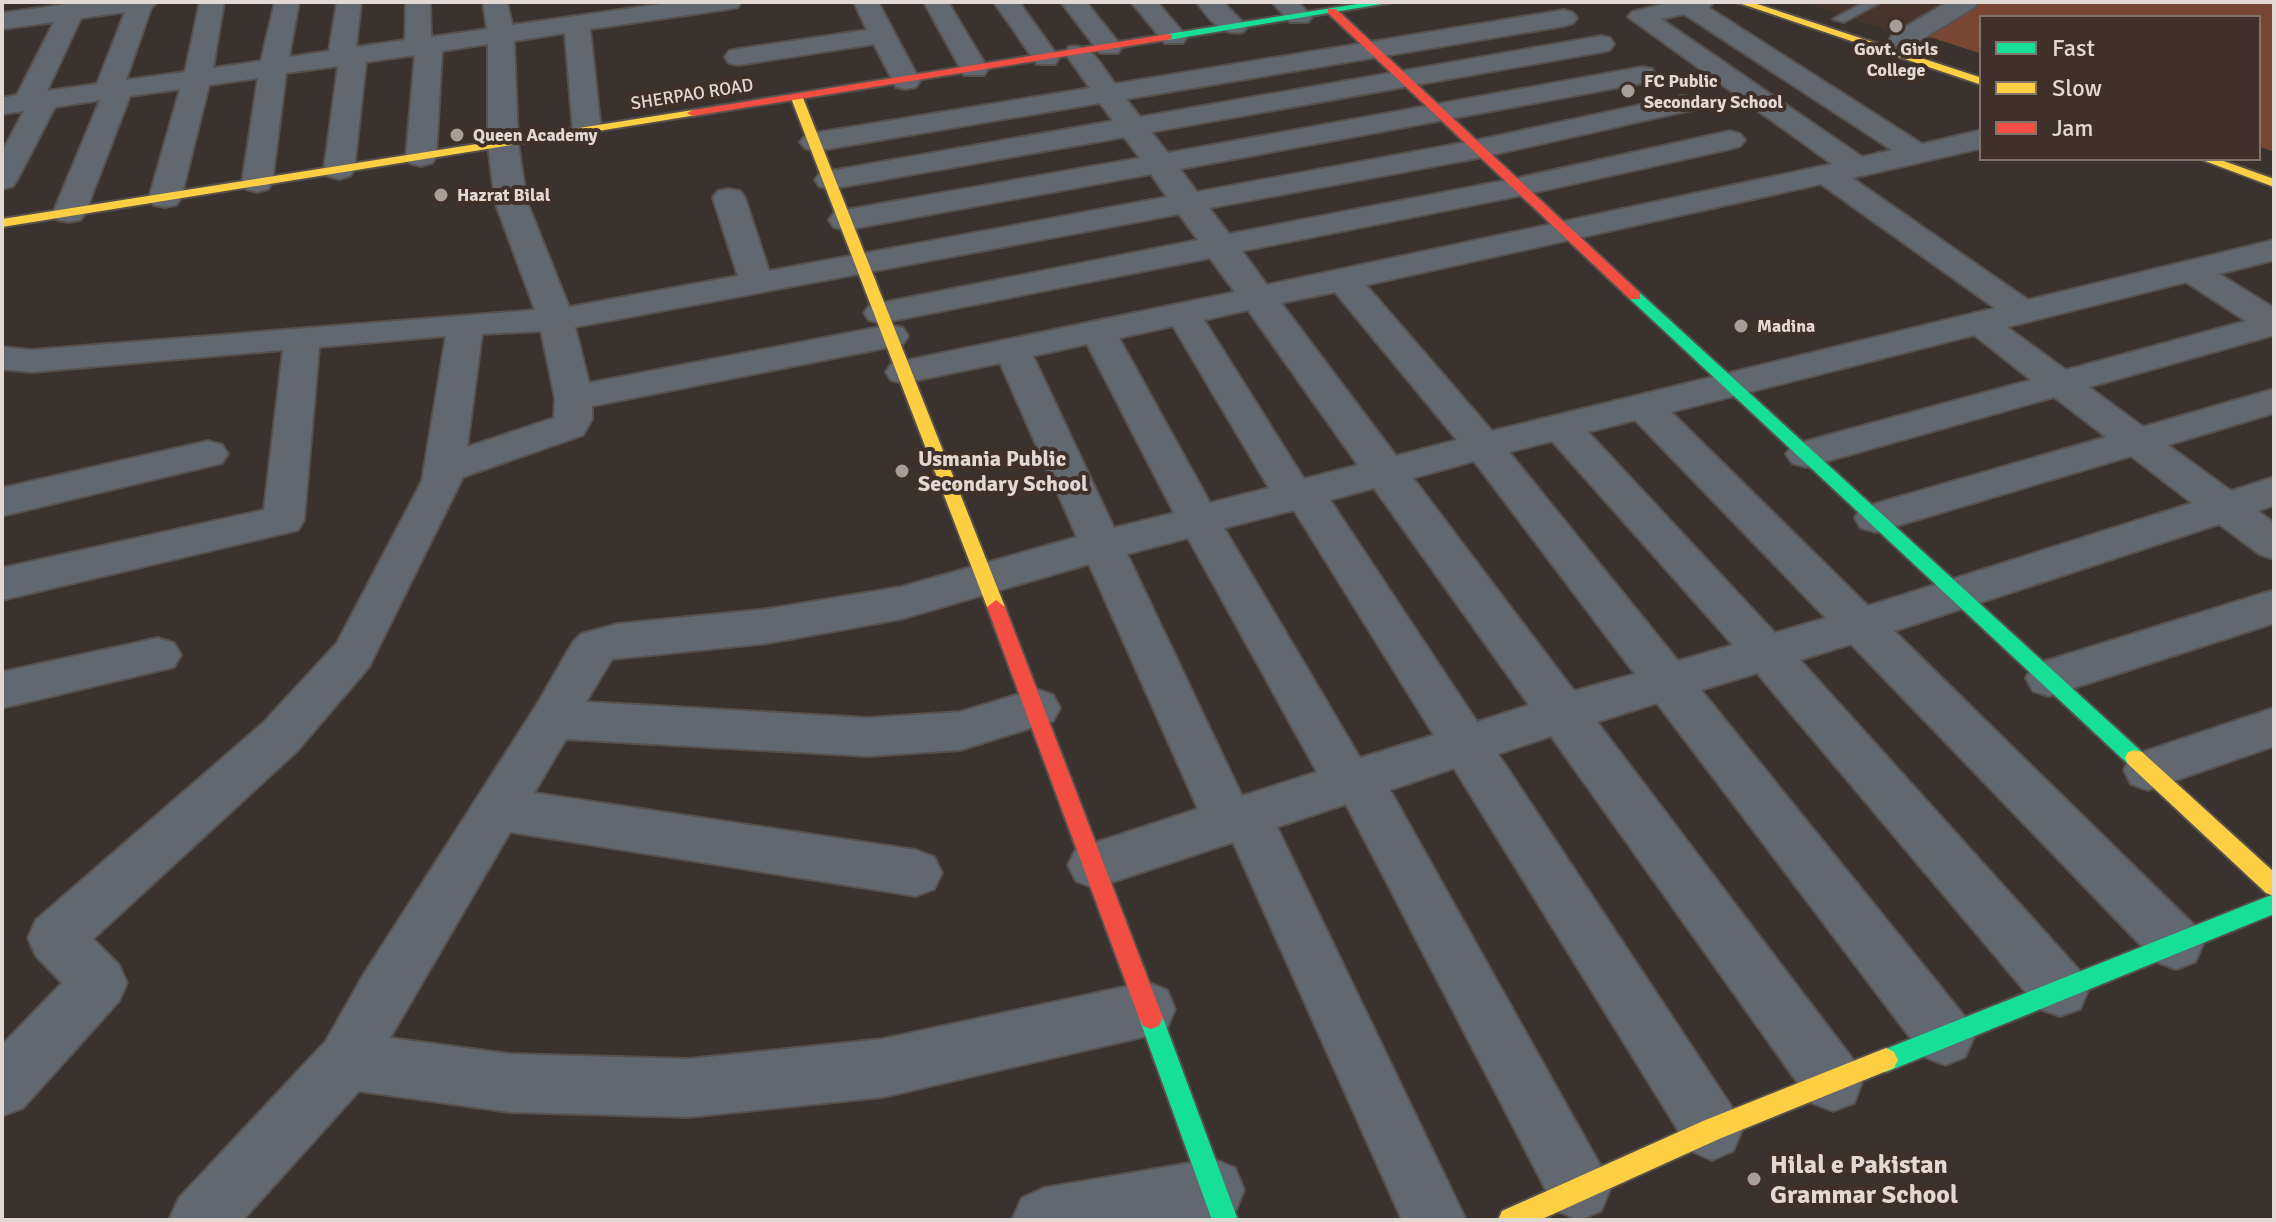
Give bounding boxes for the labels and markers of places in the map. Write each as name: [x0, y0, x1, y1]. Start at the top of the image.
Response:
marker: Govt. Girls College: [1887, 17, 1905, 35]
place label: Govt. Girls College: [1854, 38, 1938, 81]
place label: FC Public Secondary School: [1644, 70, 1783, 113]
marker: FC Public Secondary School: [1619, 82, 1637, 100]
place label: Queen Academy: [473, 124, 598, 146]
marker: Queen Academy: [448, 126, 466, 144]
place label: Hazrat Bilal: [457, 184, 551, 206]
marker: Hazrat Bilal: [432, 186, 450, 204]
place label: Madina: [1757, 315, 1815, 337]
marker: Madina: [1732, 317, 1750, 335]
place label: Usmania Public Secondary School: [918, 445, 1088, 497]
marker: Usmania Public Secondary School: [893, 462, 911, 480]
place label: Hilal e Pakistan Grammar School: [1770, 1149, 1958, 1211]
marker: Hilal e Pakistan Grammar School: [1745, 1170, 1763, 1188]

